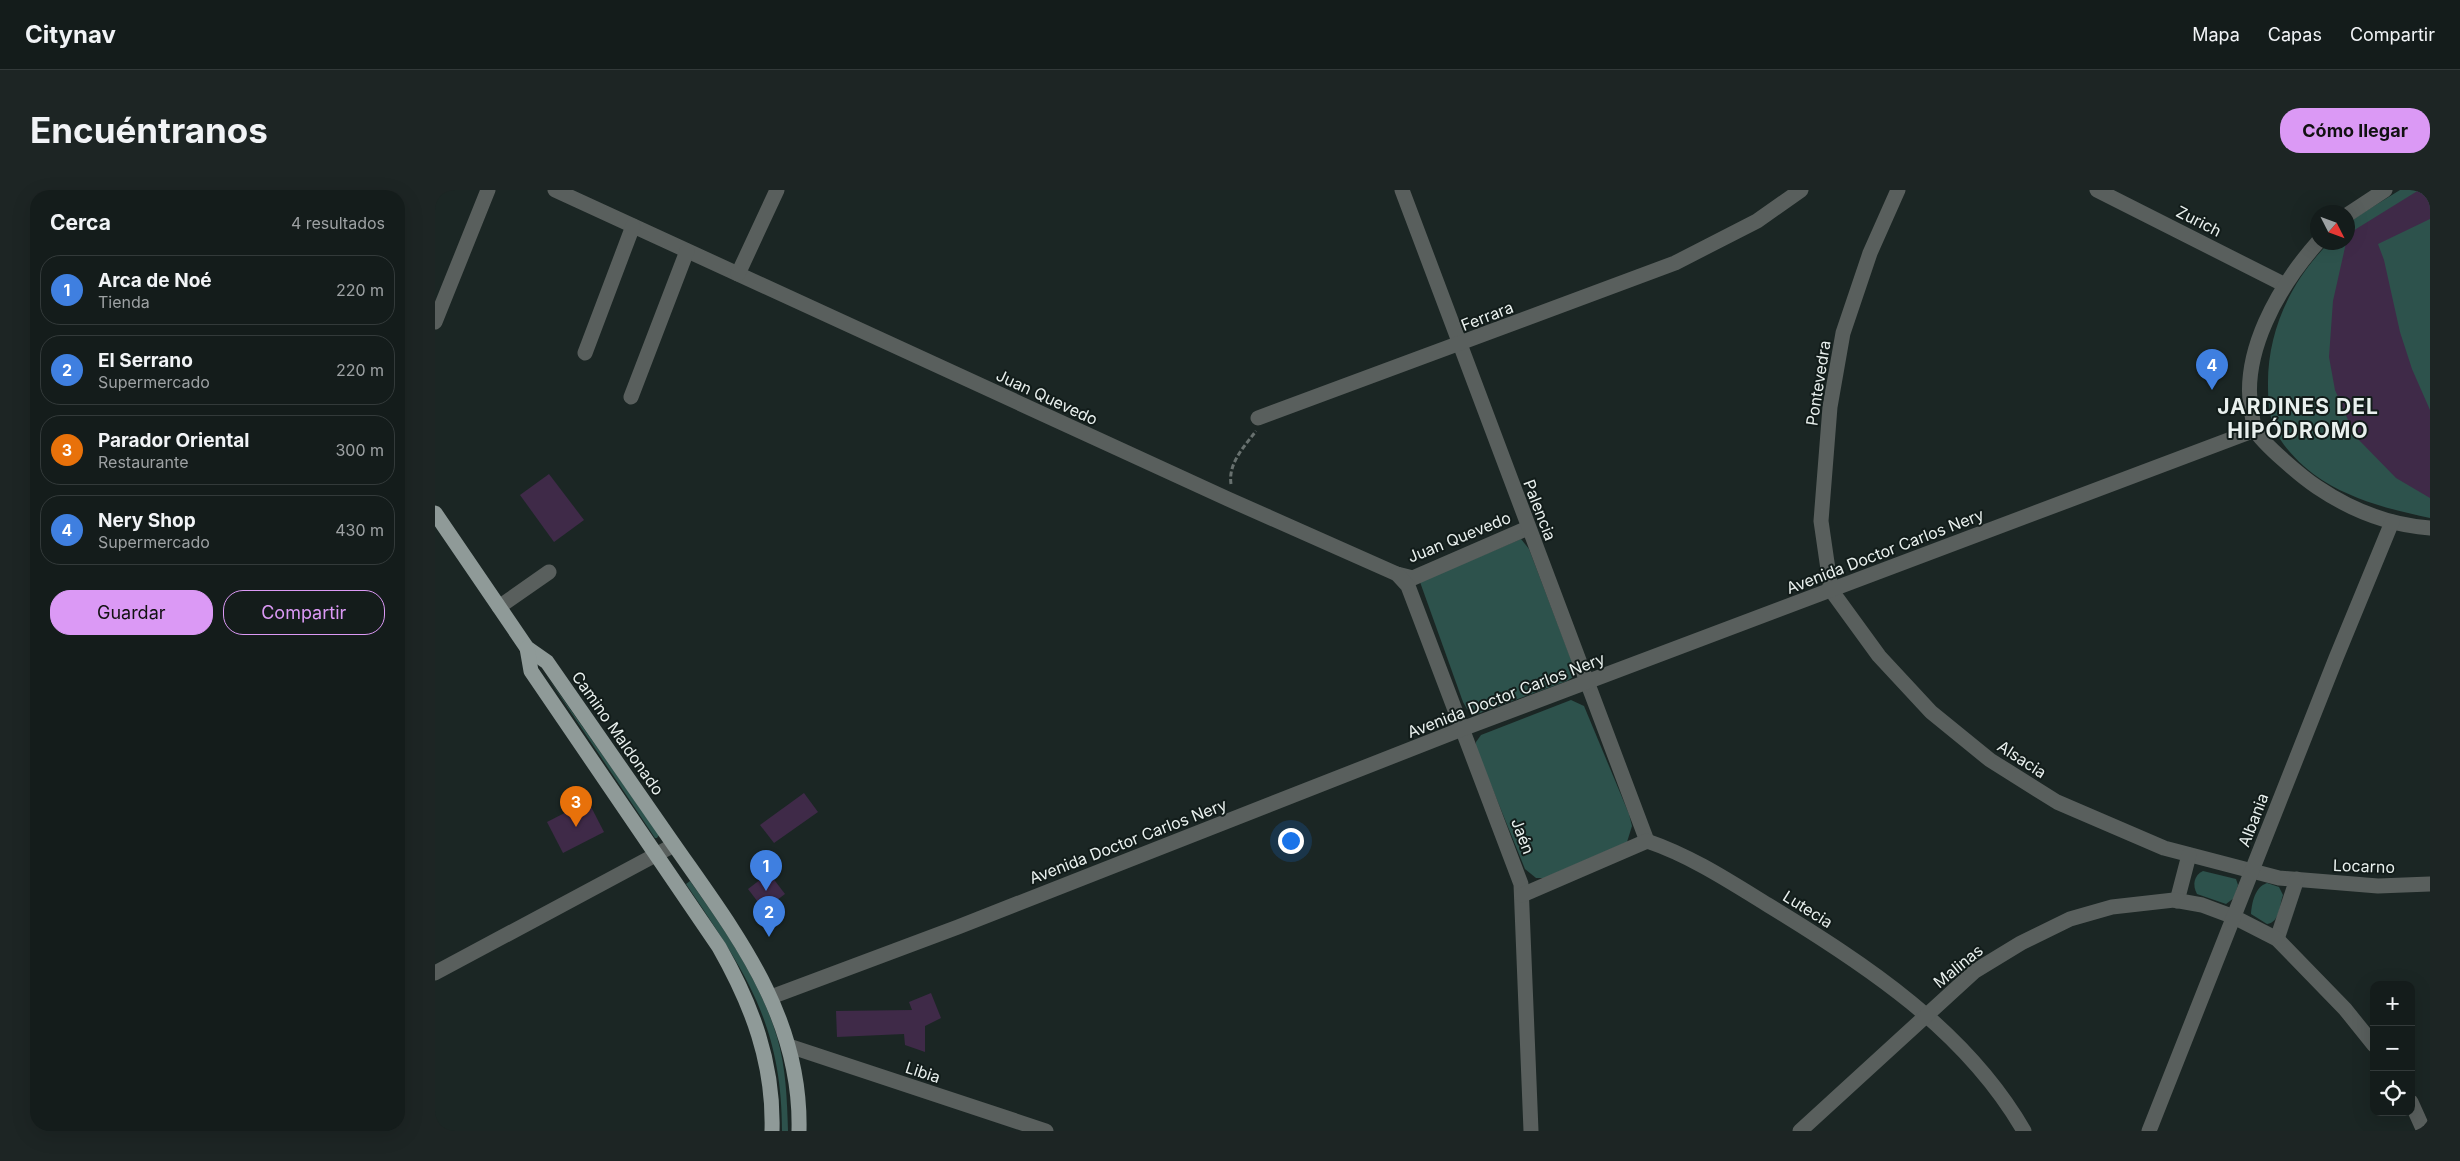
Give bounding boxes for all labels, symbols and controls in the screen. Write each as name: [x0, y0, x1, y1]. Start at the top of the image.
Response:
text: Citynav: [25, 20, 116, 49]
text: Mapa: [2192, 24, 2240, 45]
text: Capas: [2268, 24, 2322, 45]
text: Compartir: [2350, 24, 2435, 45]
button: Cómo llegar: [2280, 108, 2430, 153]
text: Encuéntranos: [30, 109, 268, 151]
street label: Zurich: [2173, 201, 2225, 241]
north arrow: [2310, 205, 2355, 250]
text: Cerca: [50, 210, 111, 235]
text: 4 resultados: [291, 213, 385, 233]
text: Arca de Noé: [98, 269, 212, 292]
text: 1: [64, 280, 70, 300]
text: 220 m: [336, 280, 384, 300]
text: Tienda: [98, 292, 150, 312]
street label: Ferrara: [1458, 297, 1516, 335]
street label: Pontevedra: [1801, 339, 1835, 427]
text: El Serrano: [98, 349, 193, 372]
pin: 4: [2196, 349, 2228, 390]
text: 2: [62, 360, 72, 380]
text: 220 m: [336, 360, 384, 380]
street label: Juan Quevedo: [993, 365, 1101, 429]
text: Supermercado: [98, 372, 210, 392]
district label: JARDINES DEL HIPÓDROMO: [2217, 394, 2379, 443]
text: Parador Oriental: [98, 429, 250, 452]
text: 3: [62, 440, 72, 460]
text: 300 m: [335, 440, 384, 460]
text: Restaurante: [98, 452, 188, 472]
street label: Palencia: [1519, 477, 1561, 543]
street label: Avenida Doctor Carlos Nery: [1783, 504, 1987, 598]
street label: Juan Quevedo: [1404, 507, 1514, 567]
text: Nery Shop: [98, 509, 196, 532]
text: 4: [62, 520, 72, 540]
text: 430 m: [335, 520, 384, 540]
text: Supermercado: [98, 532, 210, 552]
button: Guardar: [50, 590, 213, 635]
button: Compartir: [223, 590, 385, 635]
street label: Avenida Doctor Carlos Nery: [1404, 648, 1608, 742]
street label: Camino Maldonado: [568, 667, 668, 799]
street label: Alsacia: [1994, 736, 2050, 782]
pin: 3: [560, 786, 592, 827]
street label: Albania: [2234, 790, 2272, 850]
street label: Avenida Doctor Carlos Nery: [1026, 794, 1230, 888]
street label: Jaén: [1507, 815, 1539, 857]
your location: [1278, 828, 1304, 854]
pin: 1: [750, 850, 782, 891]
street label: Locarno: [2333, 855, 2395, 877]
street label: Lutecia: [1779, 886, 1837, 932]
pin: 2: [753, 896, 785, 937]
street label: Malinas: [1929, 940, 1987, 992]
map controls: [2370, 981, 2415, 1116]
button: +: [2370, 981, 2415, 1026]
button: −: [2370, 1026, 2415, 1071]
street label: Libia: [903, 1057, 943, 1087]
button: locate: [2370, 1071, 2415, 1116]

